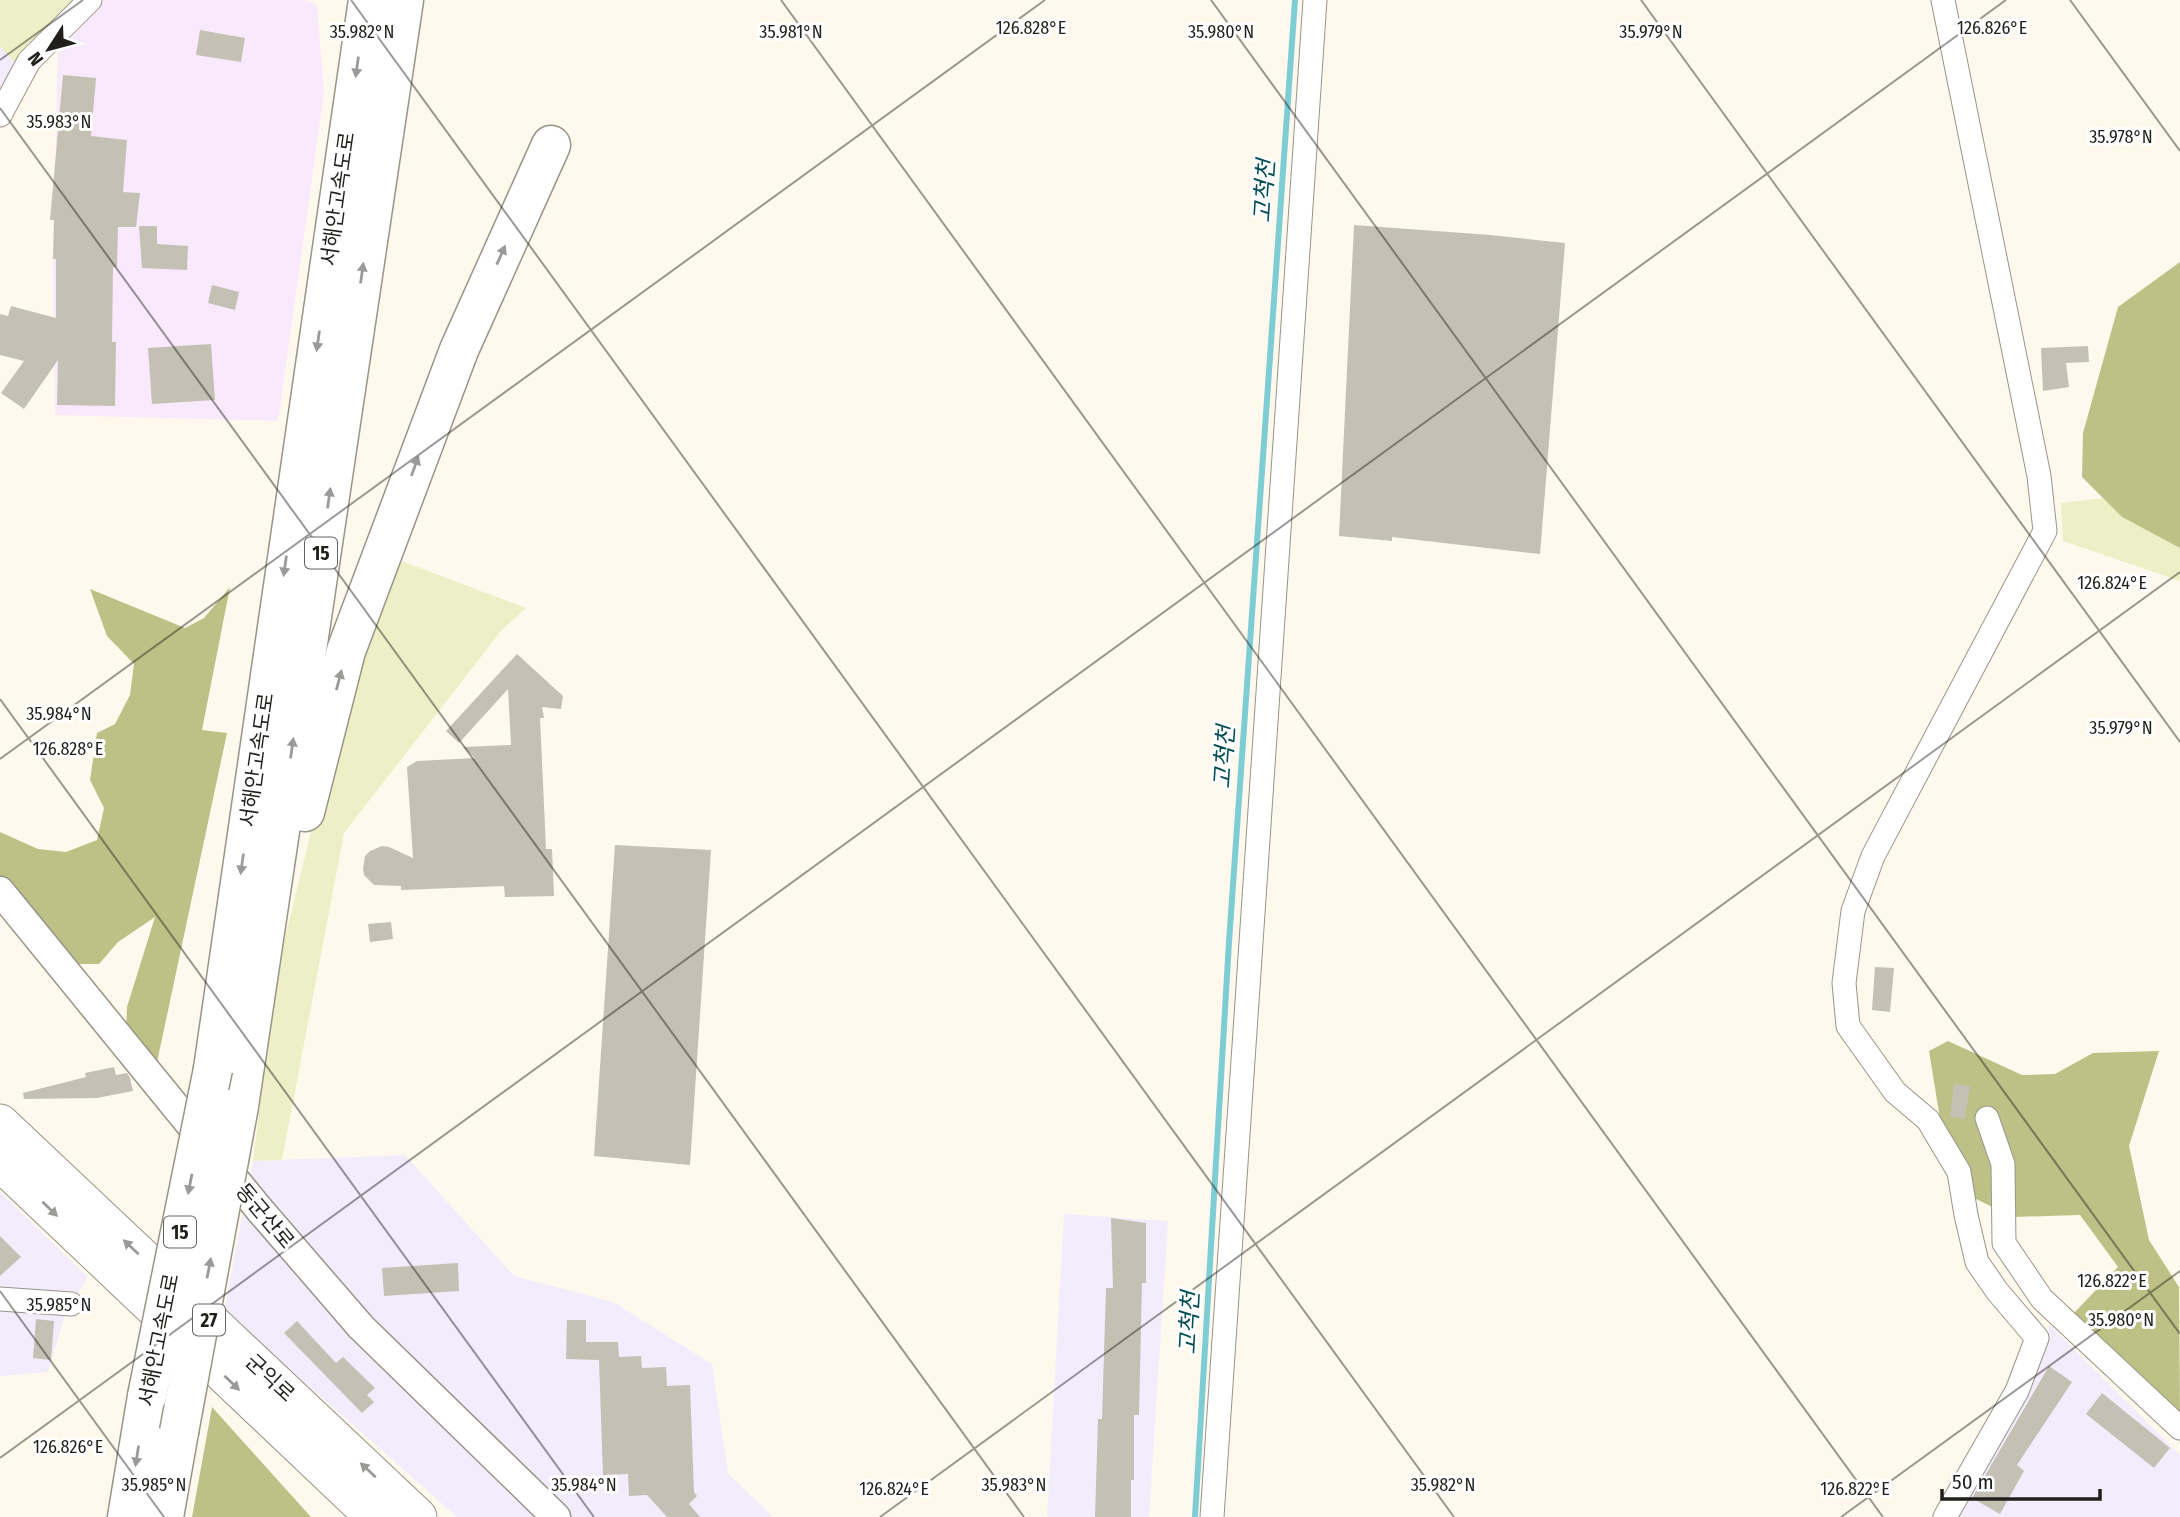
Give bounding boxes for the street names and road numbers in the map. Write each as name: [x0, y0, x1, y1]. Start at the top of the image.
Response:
street label: 서해안고속도로: [316, 130, 360, 268]
road number: 15: [305, 538, 337, 568]
street label: 서해안고속도로: [235, 691, 279, 829]
street label: 동군산로: [230, 1178, 300, 1254]
road number: 15: [164, 1216, 196, 1248]
street label: 서해안고속도로: [133, 1271, 185, 1409]
road number: 27: [193, 1304, 225, 1336]
street label: 군익로: [240, 1349, 300, 1407]

